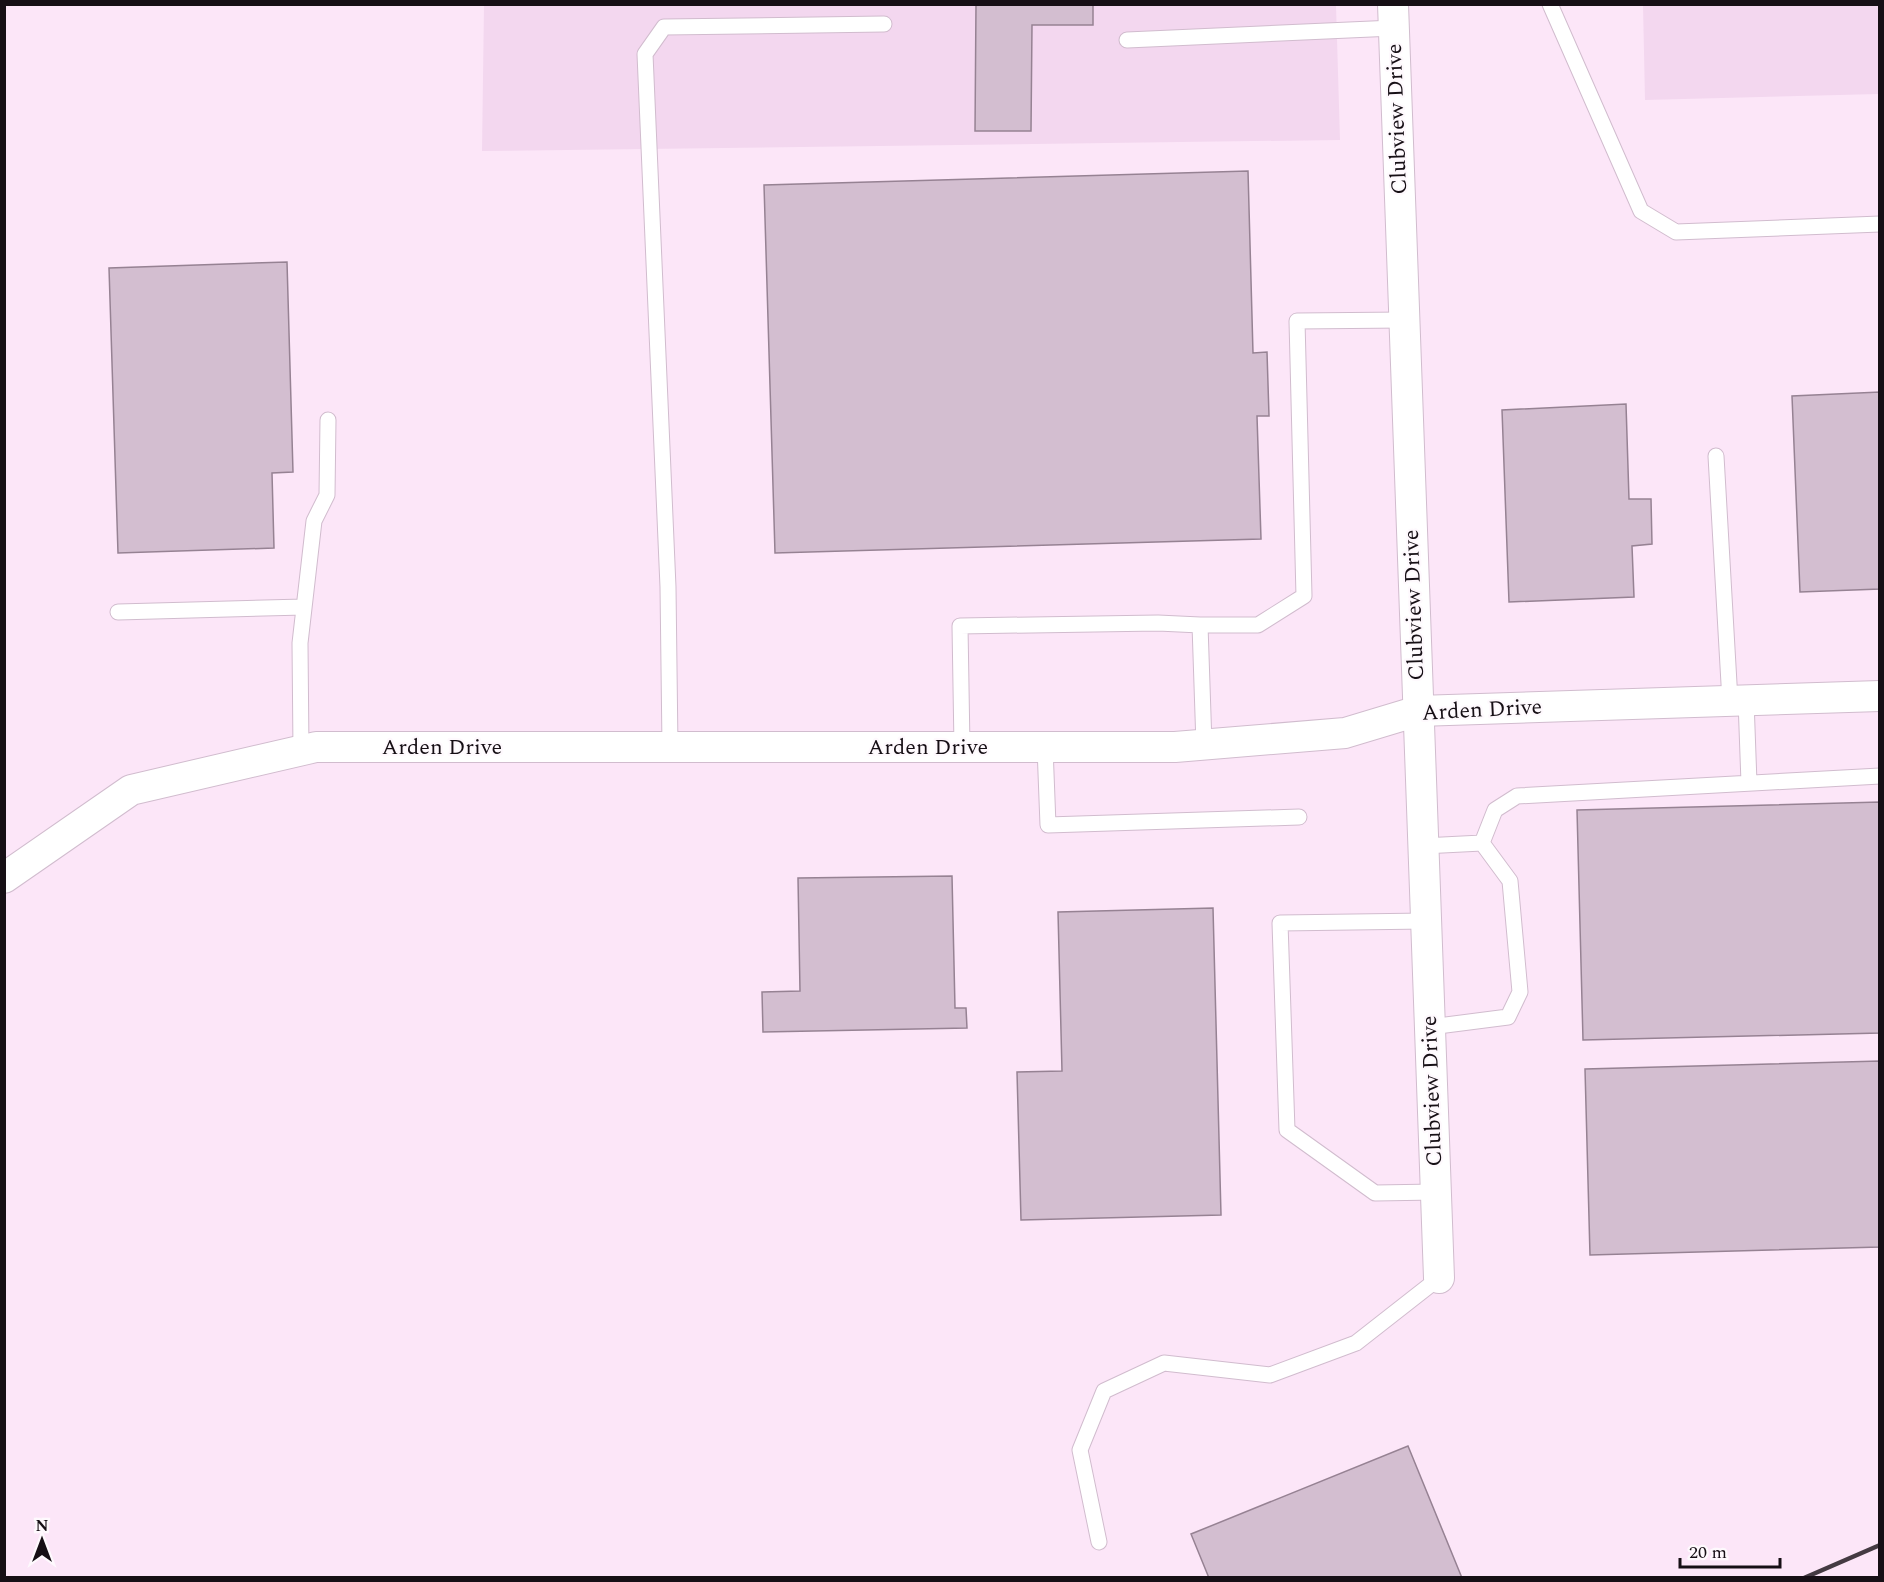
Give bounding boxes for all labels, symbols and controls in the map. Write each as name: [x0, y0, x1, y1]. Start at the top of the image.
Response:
street label: Clubview Drive: [1378, 43, 1416, 195]
street label: Clubview Drive: [1395, 529, 1433, 681]
street label: Arden Drive: [1421, 690, 1543, 730]
street label: Arden Drive: [382, 731, 502, 764]
street label: Arden Drive: [868, 731, 988, 764]
street label: Clubview Drive: [1413, 1015, 1451, 1167]
north arrow: [12, 1510, 72, 1570]
text: N: [35, 1514, 49, 1538]
scale bar: [1680, 1531, 1780, 1569]
text: 20 m: [1689, 1539, 1727, 1566]

